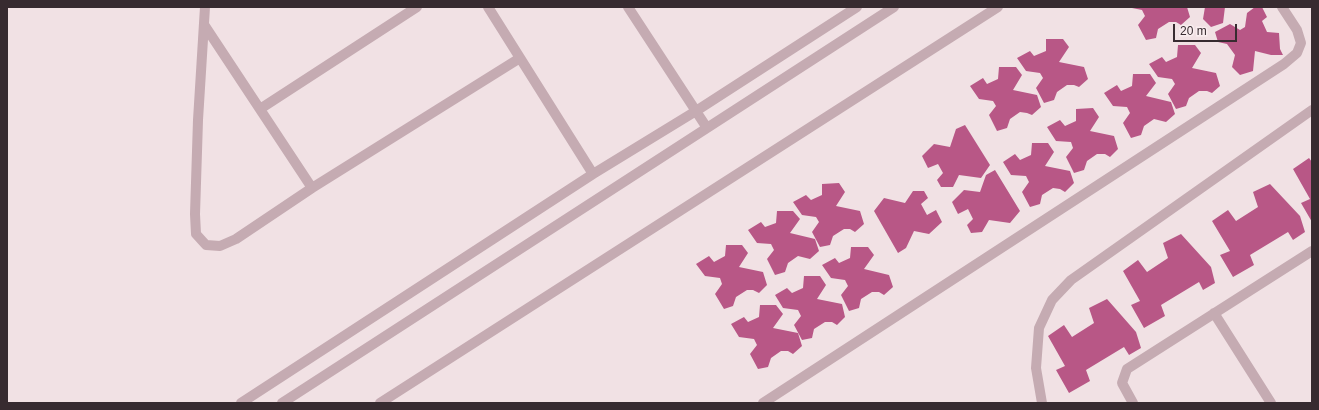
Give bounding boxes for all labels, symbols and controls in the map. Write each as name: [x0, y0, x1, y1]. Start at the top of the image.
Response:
scale bar: [1175, 16, 1239, 42]
text: 20 m: [1180, 24, 1207, 38]

